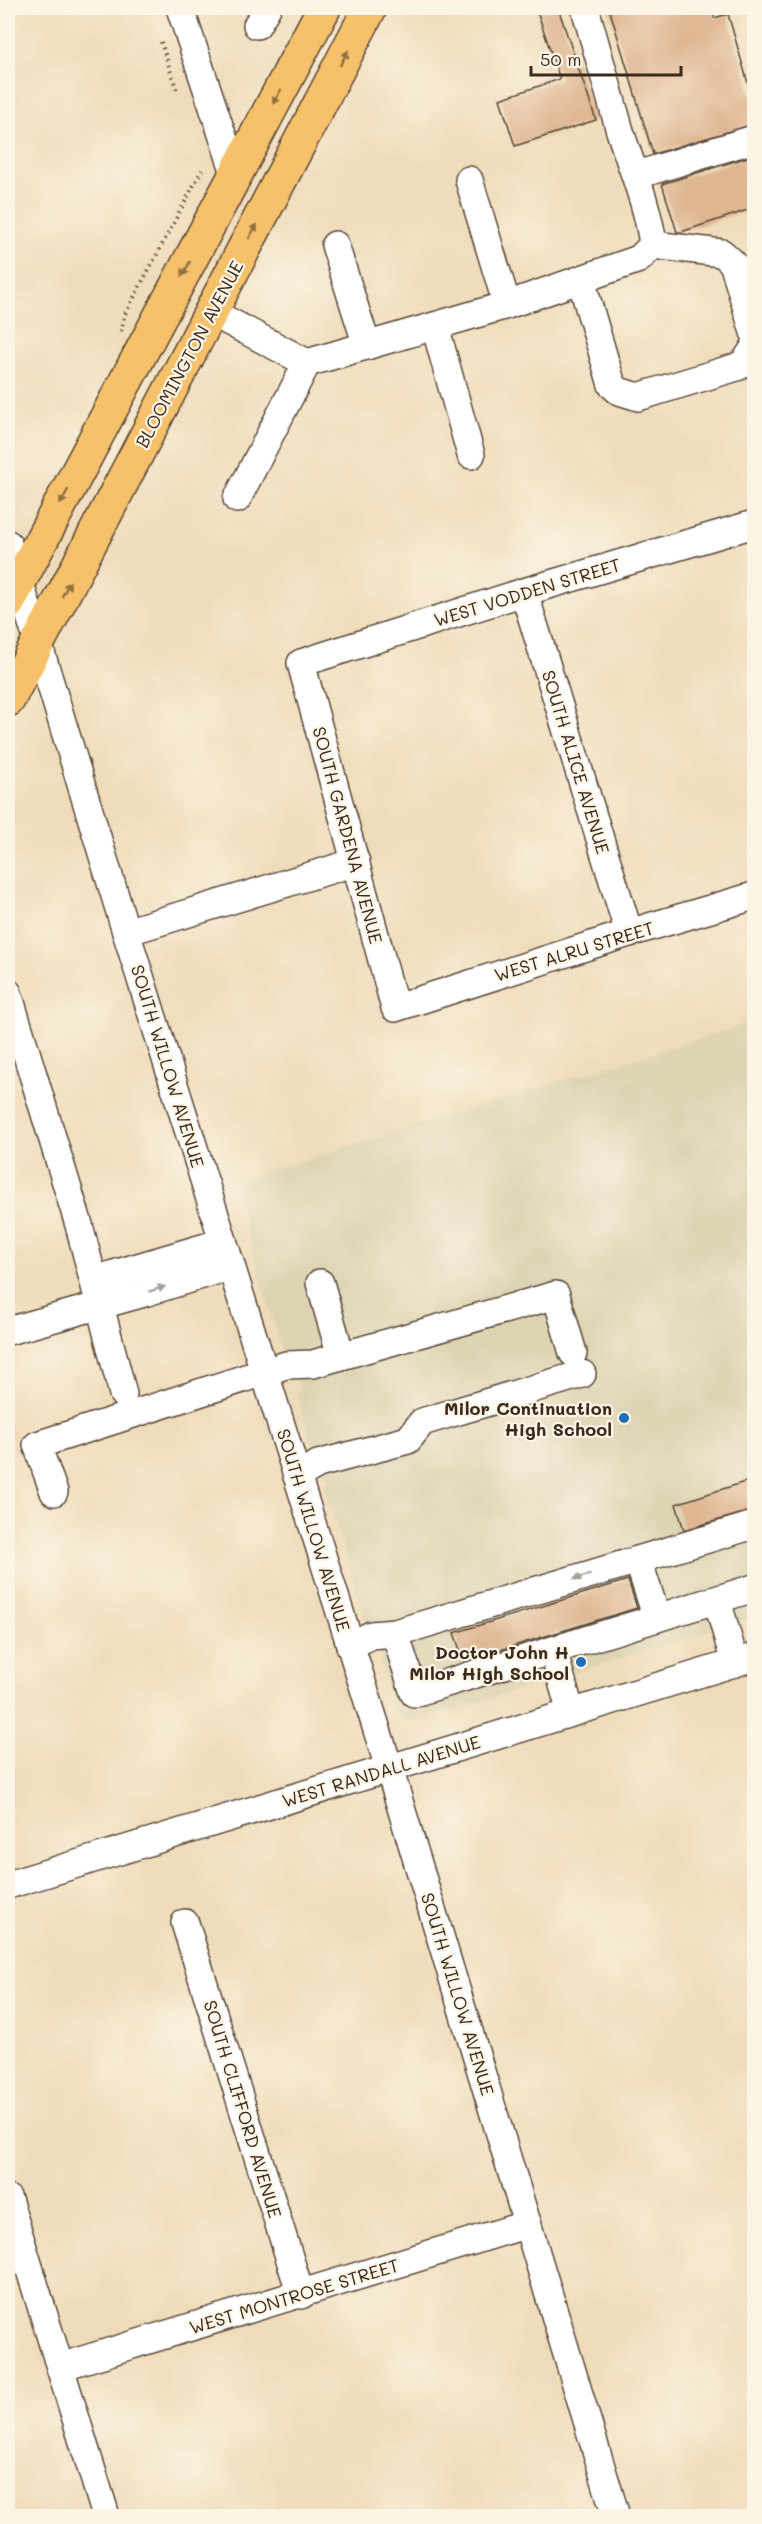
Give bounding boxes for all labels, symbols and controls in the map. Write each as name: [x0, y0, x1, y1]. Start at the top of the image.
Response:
scale bar: [531, 39, 681, 77]
text: 50 m: [540, 47, 582, 71]
one-way arrow: [339, 49, 349, 66]
one-way arrow: [272, 88, 282, 105]
one-way arrow: [249, 222, 258, 239]
street label: BLOOMINGTON AVENUE: [129, 256, 249, 452]
one-way arrow: [181, 261, 191, 278]
one-way arrow: [59, 489, 69, 506]
street label: WEST VODDEN STREET: [431, 552, 623, 632]
one-way arrow: [61, 581, 71, 598]
street label: SOUTH ALICE AVENUE: [537, 667, 615, 857]
street label: SOUTH GARDENA AVENUE: [307, 724, 389, 946]
street label: WEST ALRU STREET: [491, 915, 657, 987]
street label: SOUTH WILLOW AVENUE: [126, 962, 210, 1170]
one-way arrow: [148, 1284, 166, 1293]
place label: Milor Continuation High School: [444, 1396, 612, 1441]
marker: Milor Continuation High School: [617, 1411, 631, 1425]
street label: SOUTH WILLOW AVENUE: [272, 1426, 356, 1634]
one-way arrow: [573, 1573, 591, 1582]
place label: Doctor John H Milor High School: [409, 1640, 569, 1685]
marker: Doctor John H Milor High School: [574, 1655, 588, 1669]
street label: WEST RANDALL AVENUE: [279, 1729, 483, 1813]
street label: SOUTH WILLOW AVENUE: [416, 1890, 500, 2098]
street label: SOUTH CLIFFORD AVENUE: [198, 1997, 288, 2221]
street label: WEST MONTROSE STREET: [186, 2253, 402, 2339]

